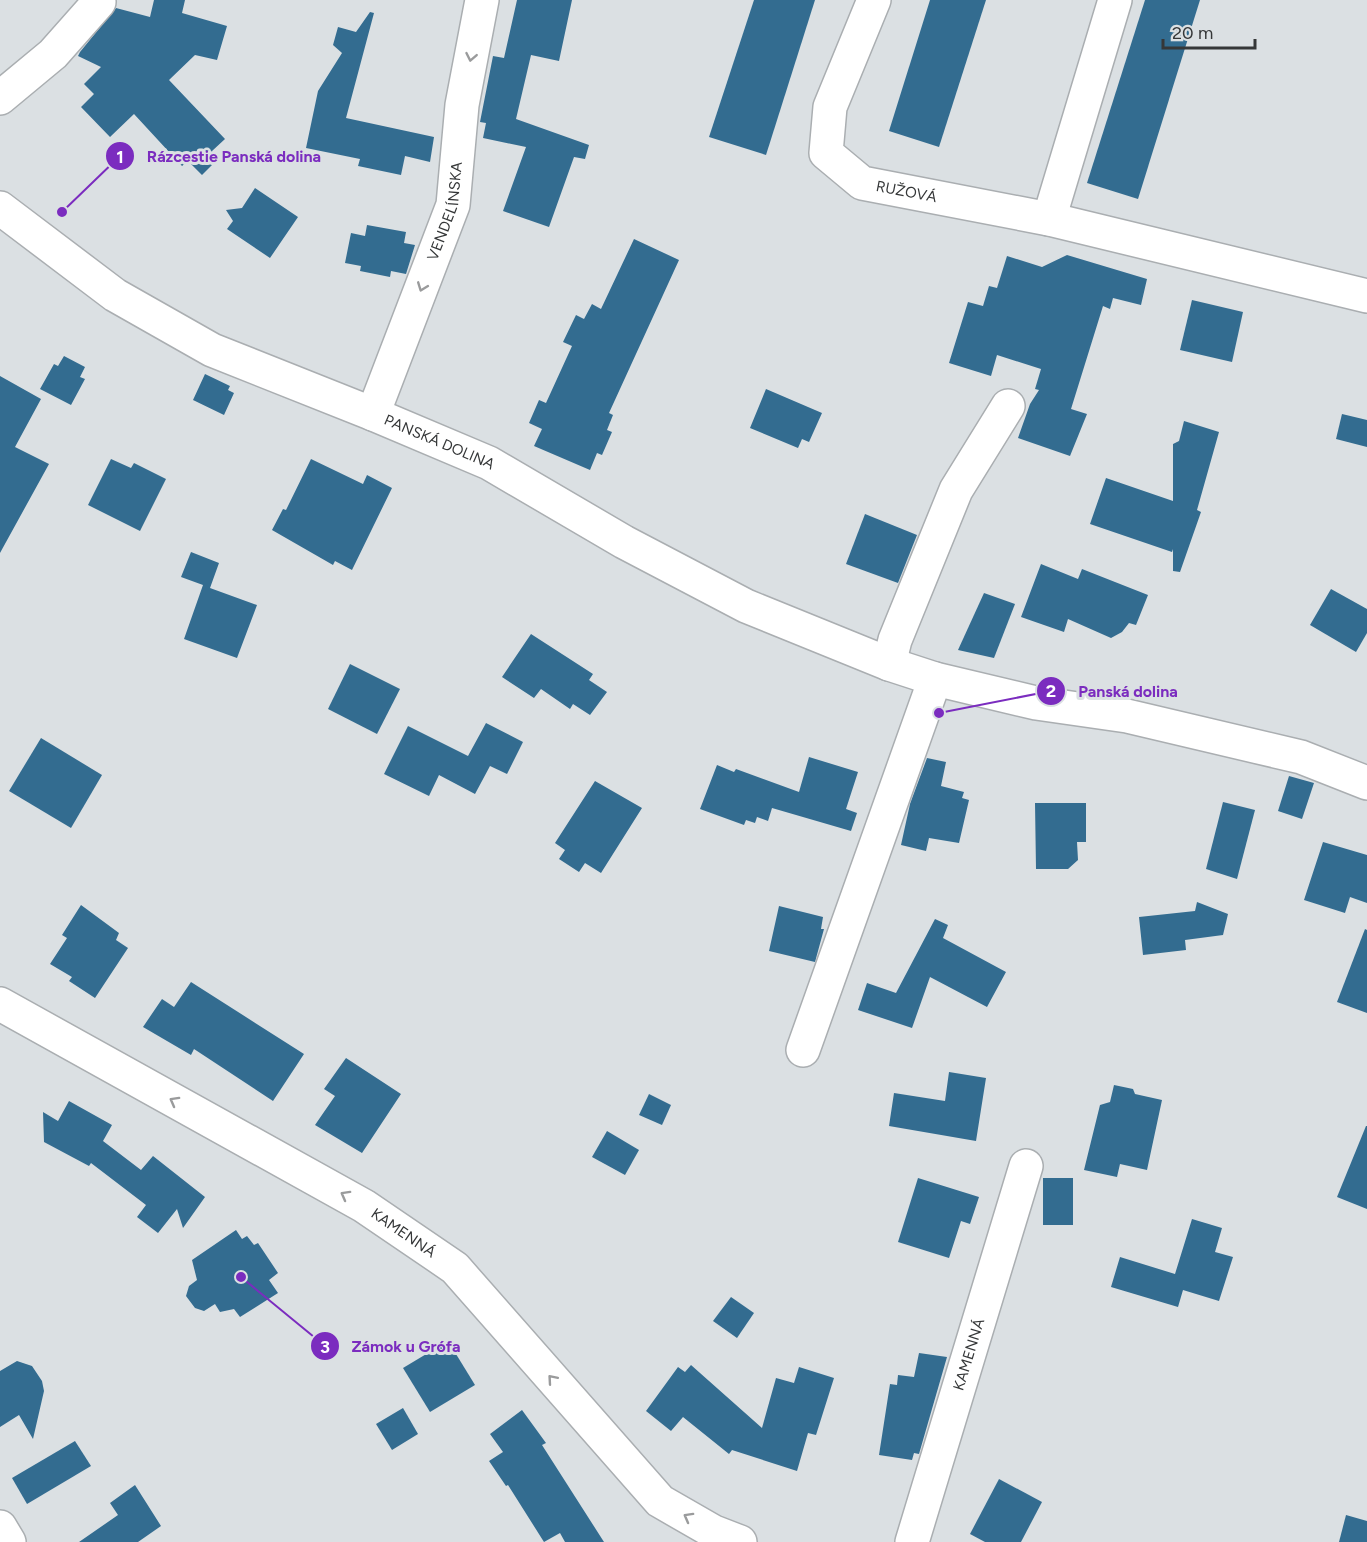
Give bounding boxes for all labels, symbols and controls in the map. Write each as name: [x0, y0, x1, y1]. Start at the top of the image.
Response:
scale bar: [1163, 12, 1254, 50]
text: 20 m: [1172, 22, 1213, 44]
one-way arrow: [465, 52, 478, 62]
callout: Rázcestie Panská dolina: [105, 139, 334, 173]
text: 1: [116, 146, 124, 168]
text: Rázcestie Panská dolina: [147, 147, 321, 166]
street label: VENDELÍNSKA: [424, 161, 466, 263]
street label: RUŽOVÁ: [874, 177, 938, 206]
one-way arrow: [416, 282, 429, 292]
street label: PANSKÁ DOLINA: [381, 411, 498, 473]
callout: Panská dolina: [1036, 674, 1190, 708]
text: 2: [1046, 680, 1056, 702]
text: Panská dolina: [1078, 682, 1178, 701]
one-way arrow: [170, 1097, 181, 1108]
one-way arrow: [341, 1191, 351, 1202]
street label: KAMENNÁ: [368, 1205, 439, 1261]
street label: KAMENNÁ: [949, 1316, 988, 1393]
callout: Zámok u Grófa: [310, 1329, 473, 1363]
text: 3: [320, 1336, 330, 1358]
text: Zámok u Grófa: [352, 1337, 461, 1356]
one-way arrow: [548, 1375, 559, 1386]
one-way arrow: [683, 1513, 694, 1524]

